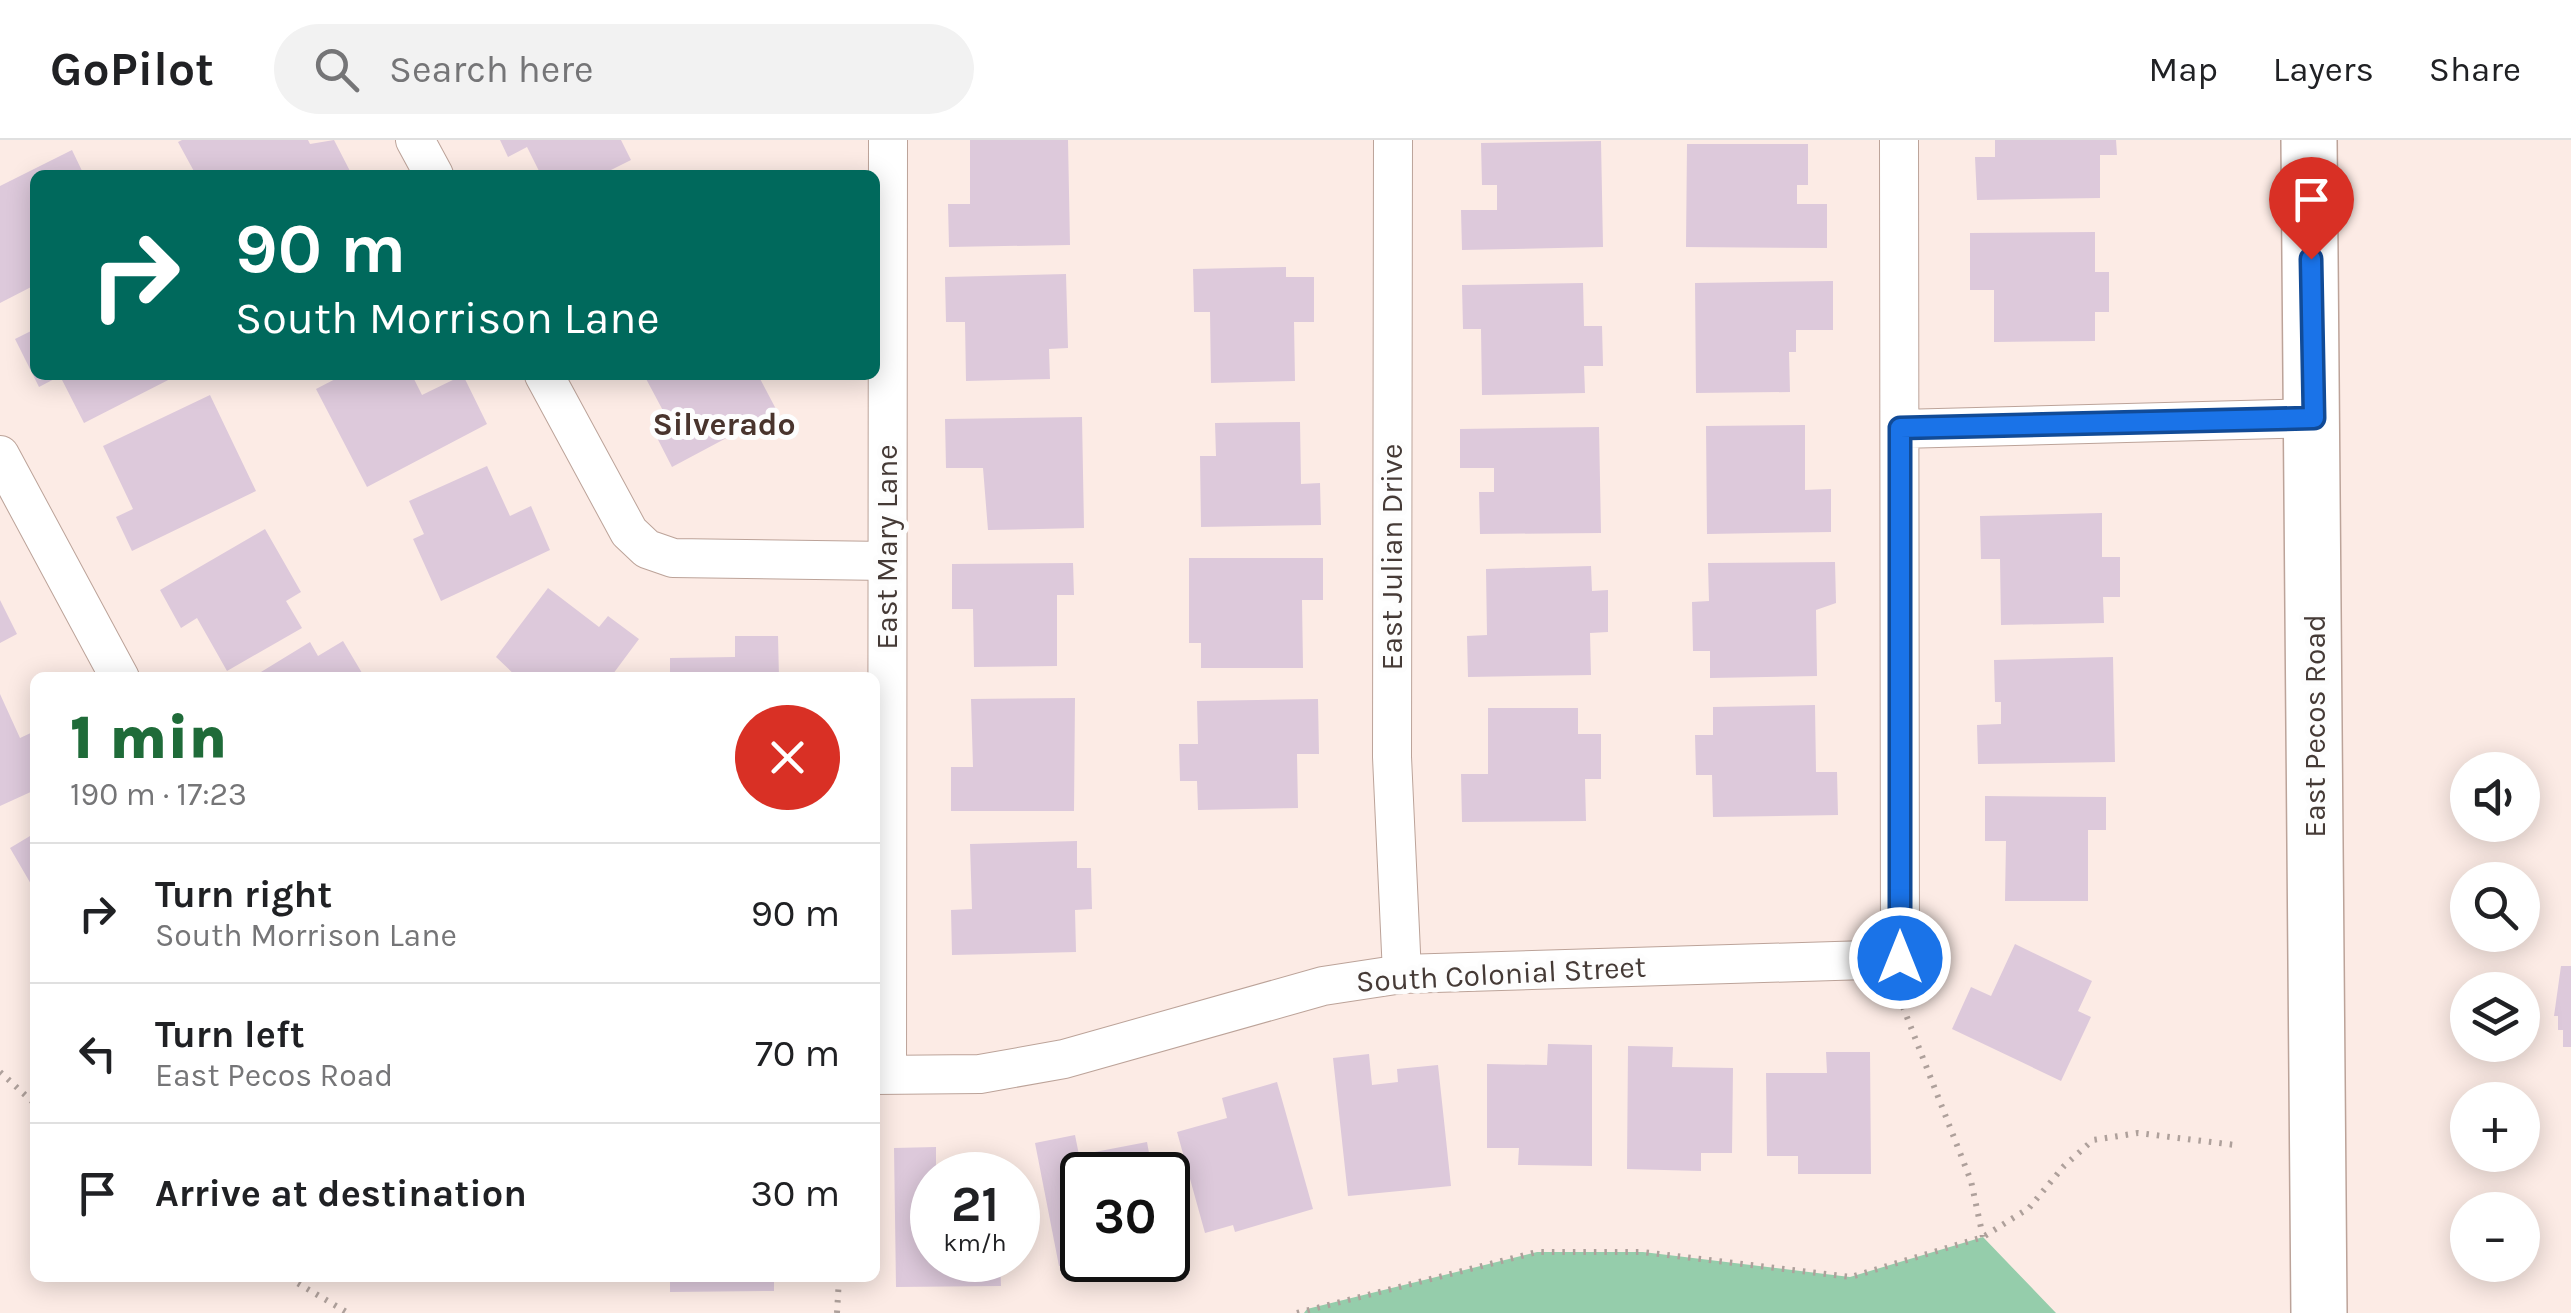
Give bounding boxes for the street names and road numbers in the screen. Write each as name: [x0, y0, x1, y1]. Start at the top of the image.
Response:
street label: East Mary Lane: [869, 444, 905, 650]
street label: East Julian Drive: [1374, 444, 1410, 670]
street label: East Pecos Road: [2297, 614, 2333, 838]
street label: South Colonial Street: [1355, 948, 1647, 1000]

